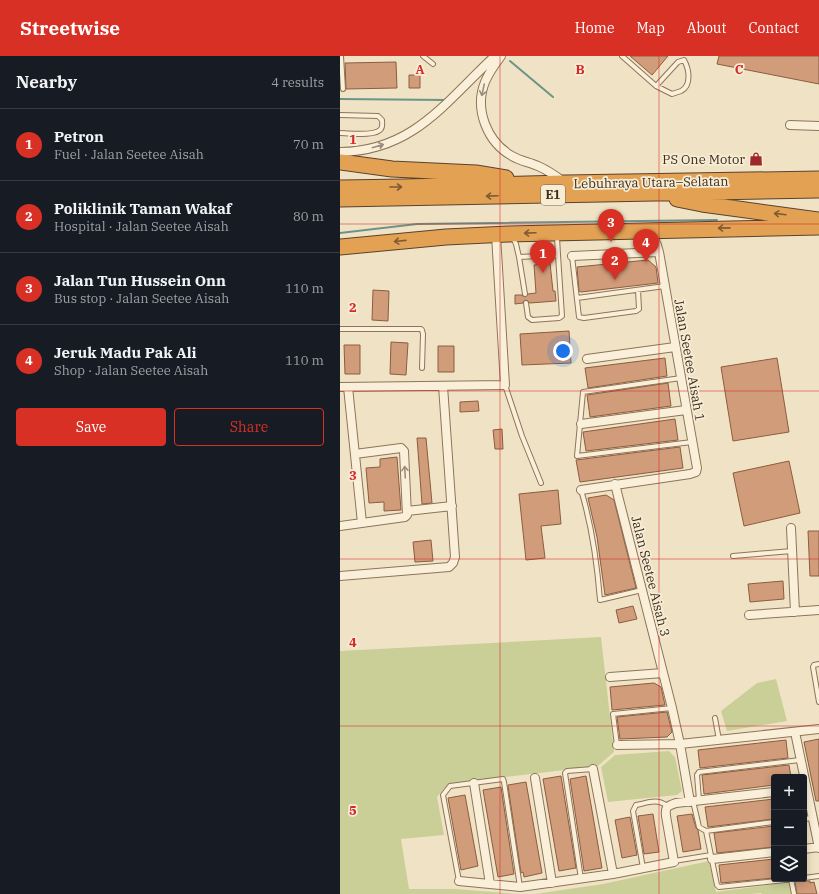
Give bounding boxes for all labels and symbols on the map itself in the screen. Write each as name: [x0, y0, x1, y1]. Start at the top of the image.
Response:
text: A: [415, 61, 425, 78]
text: B: [575, 61, 585, 78]
text: C: [735, 61, 744, 78]
one-way arrow: [478, 83, 486, 96]
text: 1: [349, 131, 357, 148]
one-way arrow: [372, 142, 385, 149]
place label: PS One Motor: [662, 151, 745, 168]
shop icon: PS One Motor: [748, 151, 764, 167]
street label: Lebuhraya Utara–Selatan: [573, 173, 729, 192]
one-way arrow: [389, 183, 402, 191]
road number: E1: [541, 185, 565, 205]
one-way arrow: [486, 192, 499, 200]
pin: 3: [598, 209, 624, 242]
one-way arrow: [774, 210, 787, 218]
one-way arrow: [718, 225, 731, 232]
one-way arrow: [524, 229, 537, 237]
pin: 4: [633, 229, 659, 262]
one-way arrow: [394, 237, 407, 245]
pin: 1: [530, 240, 556, 273]
pin: 2: [602, 247, 628, 280]
street label: Jalan Seetee Aisah 1: [670, 298, 709, 423]
text: 2: [349, 299, 357, 316]
your location: [553, 341, 573, 361]
one-way arrow: [401, 466, 409, 479]
text: 3: [349, 467, 357, 484]
street label: Jalan Seetee Aisah 3: [627, 514, 674, 638]
text: 4: [349, 634, 357, 651]
text: 5: [349, 802, 357, 819]

